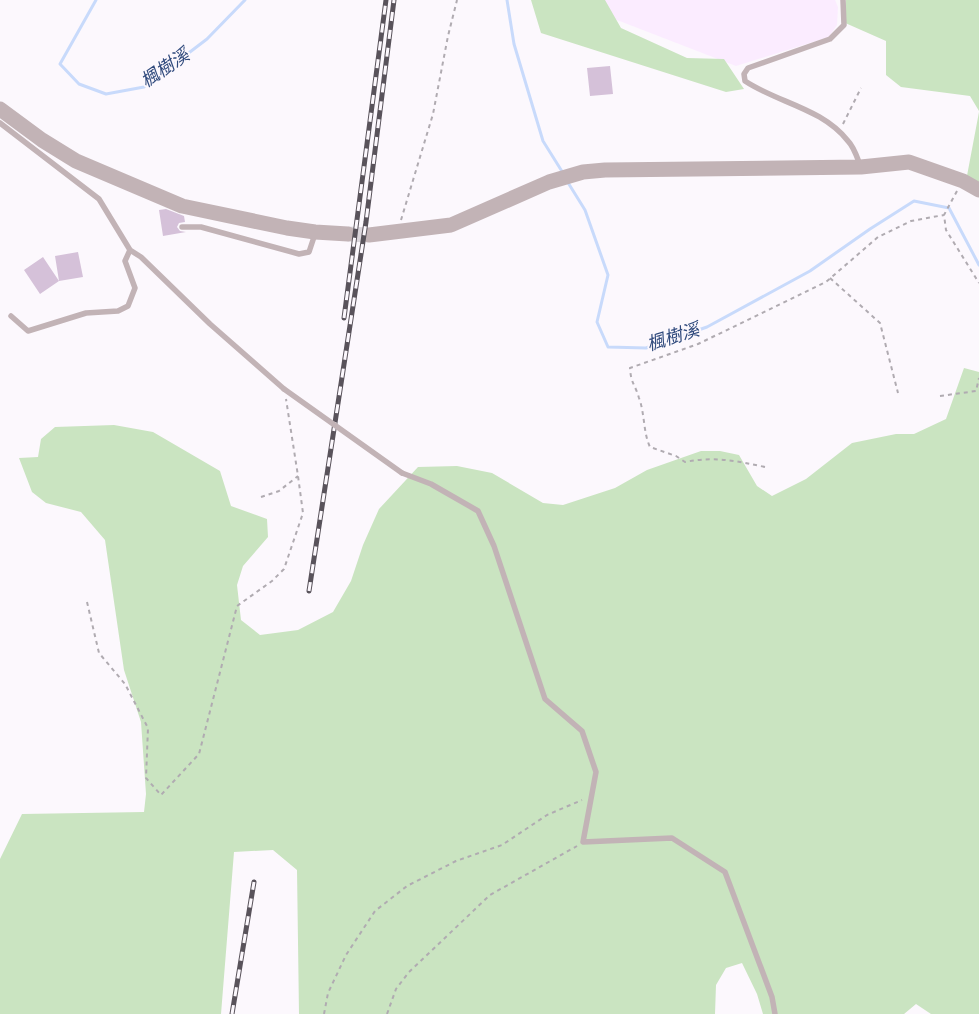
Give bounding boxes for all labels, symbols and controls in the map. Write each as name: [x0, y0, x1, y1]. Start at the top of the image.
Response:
water label: 楓樹溪: [135, 40, 196, 92]
water label: 楓樹溪: [643, 316, 705, 355]

